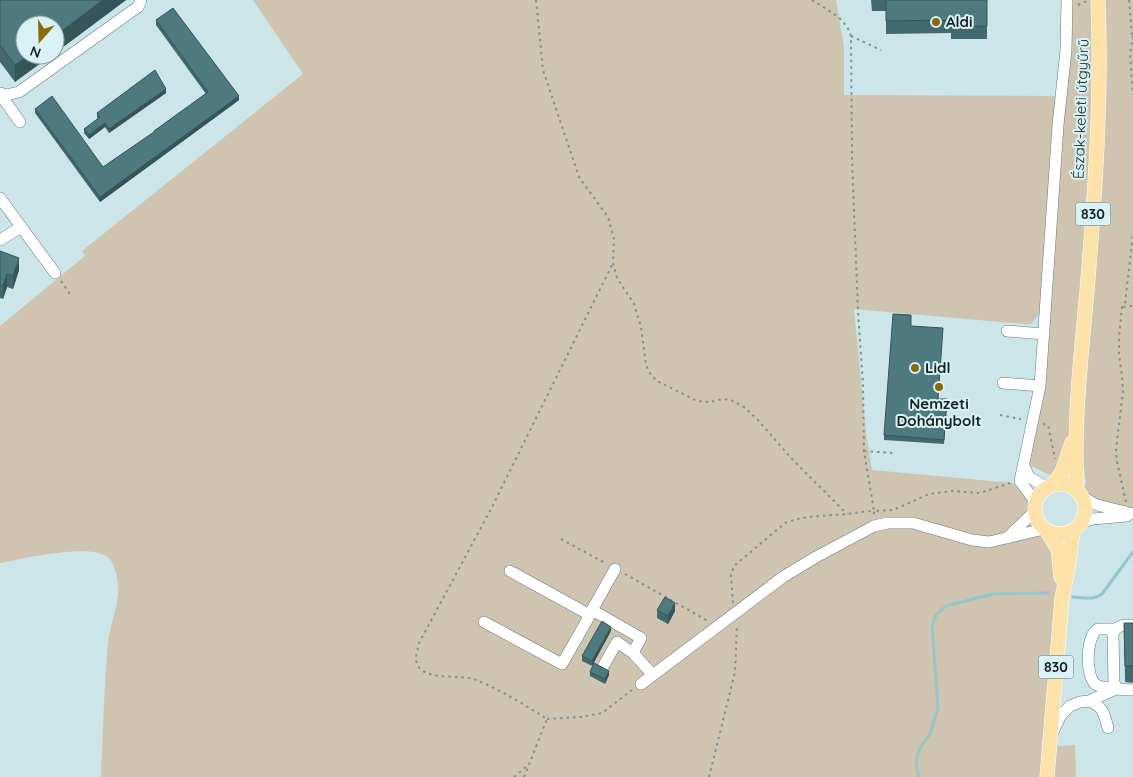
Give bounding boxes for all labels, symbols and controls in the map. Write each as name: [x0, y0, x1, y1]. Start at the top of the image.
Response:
place label: Aldi: [946, 12, 972, 31]
north arrow: [15, 15, 65, 65]
marker: Aldi: [930, 16, 942, 28]
street label: Észak-keleti útgyűrű: [1069, 39, 1092, 179]
text: N: [28, 42, 43, 62]
road number: 830: [1076, 202, 1110, 225]
place label: Lidl: [925, 358, 950, 377]
marker: Lidl: [909, 362, 921, 374]
marker: Nemzeti Dohánybolt: [933, 381, 945, 393]
place label: Nemzeti Dohánybolt: [896, 394, 982, 430]
road number: 830: [1038, 656, 1074, 679]

